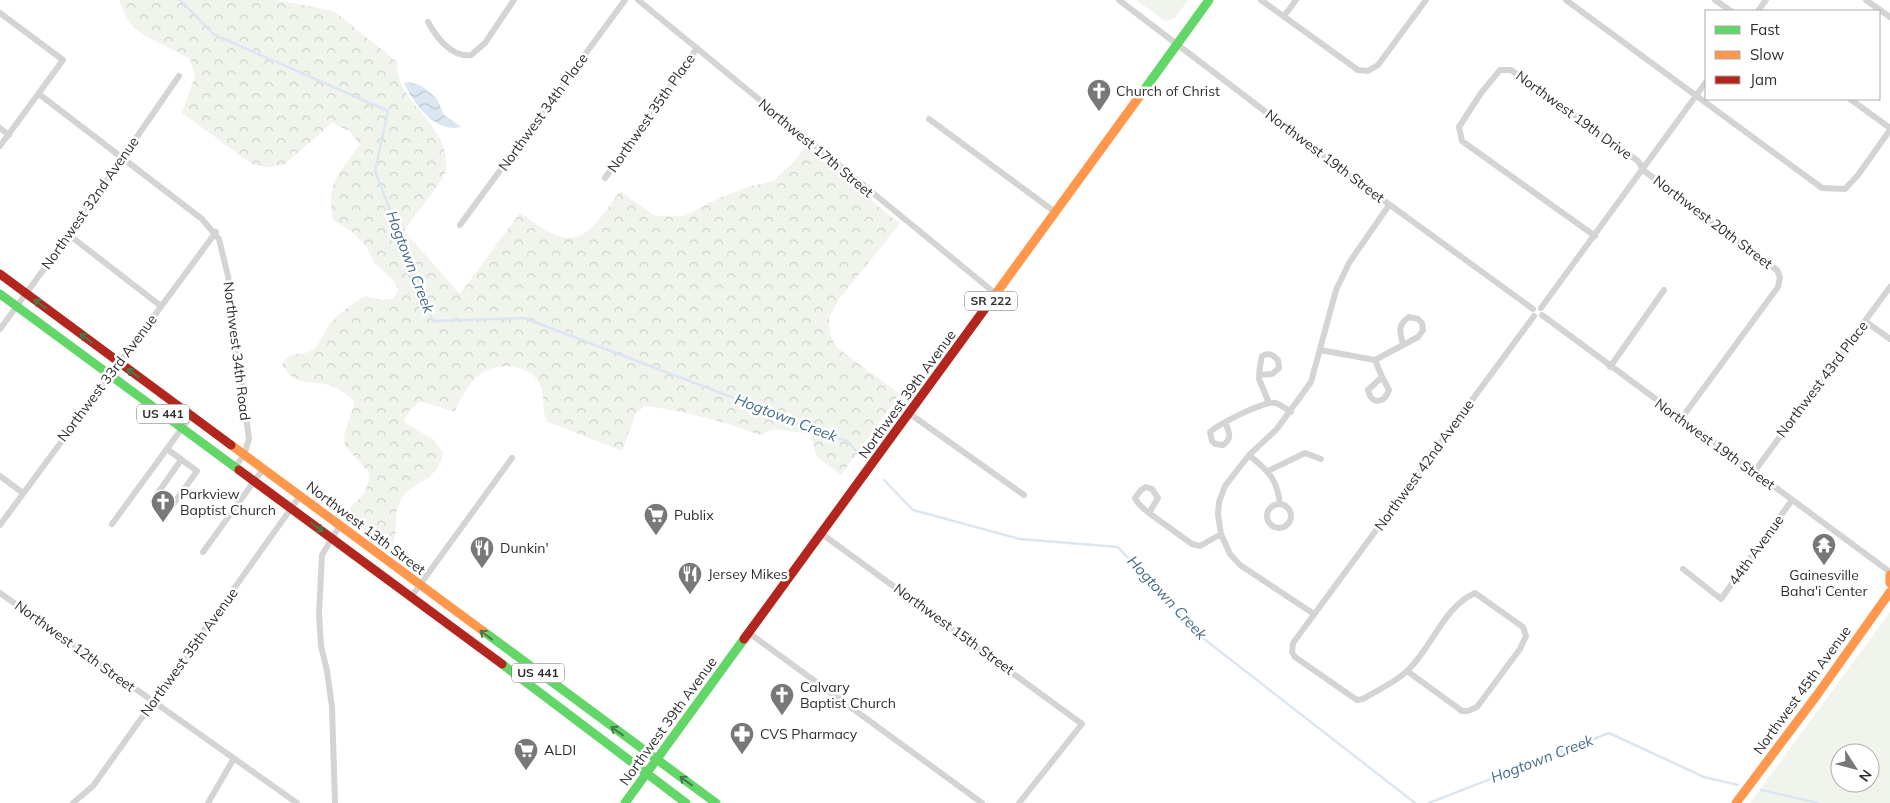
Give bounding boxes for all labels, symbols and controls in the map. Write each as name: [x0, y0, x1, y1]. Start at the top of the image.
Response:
legend: [1705, 10, 1880, 100]
text: Fast: [1750, 20, 1780, 39]
text: Slow: [1750, 45, 1784, 64]
street label: Northwest 34th Place: [494, 50, 592, 174]
street label: Northwest 35th Place: [603, 50, 699, 176]
street label: Northwest 19th Drive: [1512, 67, 1636, 163]
text: Jam: [1750, 70, 1777, 89]
church icon: Church of Christ: [1086, 78, 1112, 112]
place label: Church of Christ: [1116, 82, 1220, 100]
street label: Northwest 17th Street: [755, 95, 877, 201]
street label: Northwest 19th Street: [1262, 105, 1388, 207]
street label: Northwest 32nd Avenue: [37, 133, 143, 273]
street label: Northwest 20th Street: [1650, 171, 1776, 273]
water label: Hogtown Creek: [382, 208, 439, 317]
street label: Northwest 34th Road: [220, 280, 254, 422]
road number: SR 222: [965, 292, 1017, 310]
one-way arrow: [33, 299, 47, 309]
street label: Northwest 33rd Avenue: [53, 311, 161, 445]
street label: Northwest 43rd Place: [1772, 317, 1872, 441]
street label: Northwest 39th Avenue: [854, 326, 960, 462]
one-way arrow: [80, 333, 93, 344]
one-way arrow: [126, 368, 140, 378]
water label: Hogtown Creek: [732, 389, 841, 446]
street label: Northwest 19th Street: [1651, 394, 1779, 494]
street label: Northwest 42nd Avenue: [1370, 396, 1478, 534]
road number: US 441: [137, 404, 189, 424]
street label: Northwest 13th Street: [303, 477, 429, 579]
place label: Parkview Baptist Church: [180, 485, 276, 519]
church icon: Parkview Baptist Church: [150, 489, 176, 523]
supermarket icon: Publix: [643, 502, 669, 536]
place label: Publix: [674, 506, 714, 524]
street label: 44th Avenue: [1725, 511, 1787, 589]
one-way arrow: [310, 522, 323, 533]
temple icon: Gainesville Baha'i Center: [1811, 532, 1837, 566]
restaurant icon: Dunkin': [469, 535, 495, 569]
place label: Dunkin': [500, 539, 549, 557]
water label: Hogtown Creek: [1124, 552, 1212, 645]
restaurant icon: Jersey Mikes: [677, 561, 703, 595]
place label: Jersey Mikes: [708, 565, 788, 583]
place label: Gainesville Baha'i Center: [1780, 566, 1868, 600]
street label: Northwest 15th Street: [890, 579, 1018, 679]
street label: Northwest 35th Avenue: [136, 584, 242, 720]
street label: Northwest 12th Street: [11, 596, 139, 696]
street label: Northwest 45th Avenue: [1749, 622, 1855, 758]
one-way arrow: [480, 629, 493, 640]
street label: Northwest 39th Avenue: [615, 653, 721, 789]
road number: US 441: [512, 664, 564, 682]
place label: Calvary Baptist Church: [800, 678, 896, 712]
church icon: Calvary Baptist Church: [769, 682, 795, 716]
pharmacy icon: CVS Pharmacy: [729, 721, 755, 755]
place label: CVS Pharmacy: [760, 725, 858, 743]
one-way arrow: [610, 726, 624, 736]
water label: Hogtown Creek: [1488, 730, 1597, 787]
supermarket icon: ALDI: [513, 737, 539, 771]
place label: ALDI: [544, 741, 576, 759]
north arrow: [1830, 743, 1880, 793]
text: N: [1855, 766, 1876, 785]
one-way arrow: [680, 776, 693, 787]

